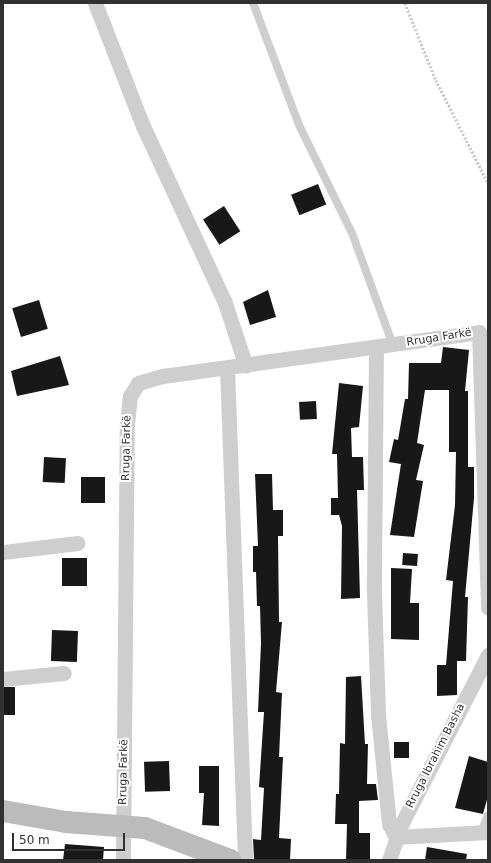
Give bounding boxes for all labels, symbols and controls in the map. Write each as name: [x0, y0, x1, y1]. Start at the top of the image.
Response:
street label: Rruga Farkë: [406, 326, 472, 350]
street label: Rruga Farkë: [120, 415, 134, 481]
street label: Rruga Ibrahim Basha: [404, 701, 468, 811]
street label: Rruga Farkë: [117, 739, 131, 805]
scale bar: [14, 825, 127, 851]
text: 50 m: [19, 833, 50, 847]

